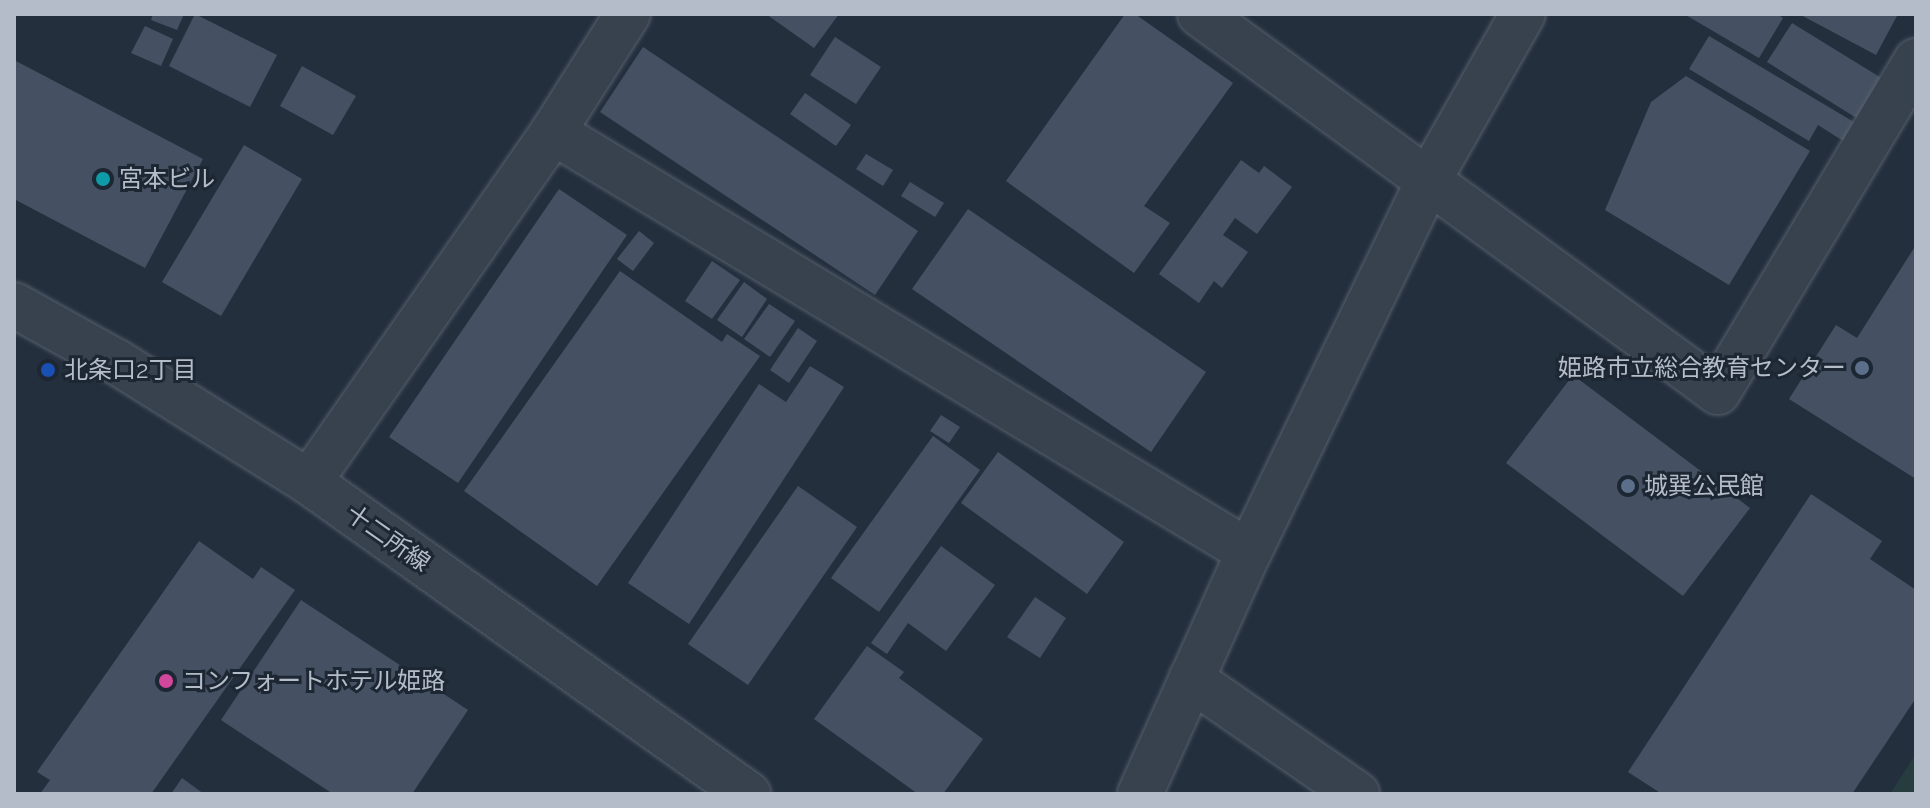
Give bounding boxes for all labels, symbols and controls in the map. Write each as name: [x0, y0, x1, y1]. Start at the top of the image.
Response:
place label: 宮本ビル: [119, 165, 215, 193]
marker: 宮本ビル: [94, 170, 112, 188]
place label: 姫路市立総合教育センター: [1558, 354, 1846, 382]
place label: 北条口2丁目: [64, 356, 197, 384]
marker: 姫路市立総合教育センター: [1853, 359, 1871, 377]
marker: 北条口2丁目: [39, 361, 57, 379]
place label: 城巽公民館: [1644, 472, 1764, 500]
marker: 城巽公民館: [1619, 477, 1637, 495]
street label: 十二所線: [340, 499, 436, 577]
place label: コンフォートホテル姫路: [182, 667, 446, 695]
marker: コンフォートホテル姫路: [157, 672, 175, 690]

